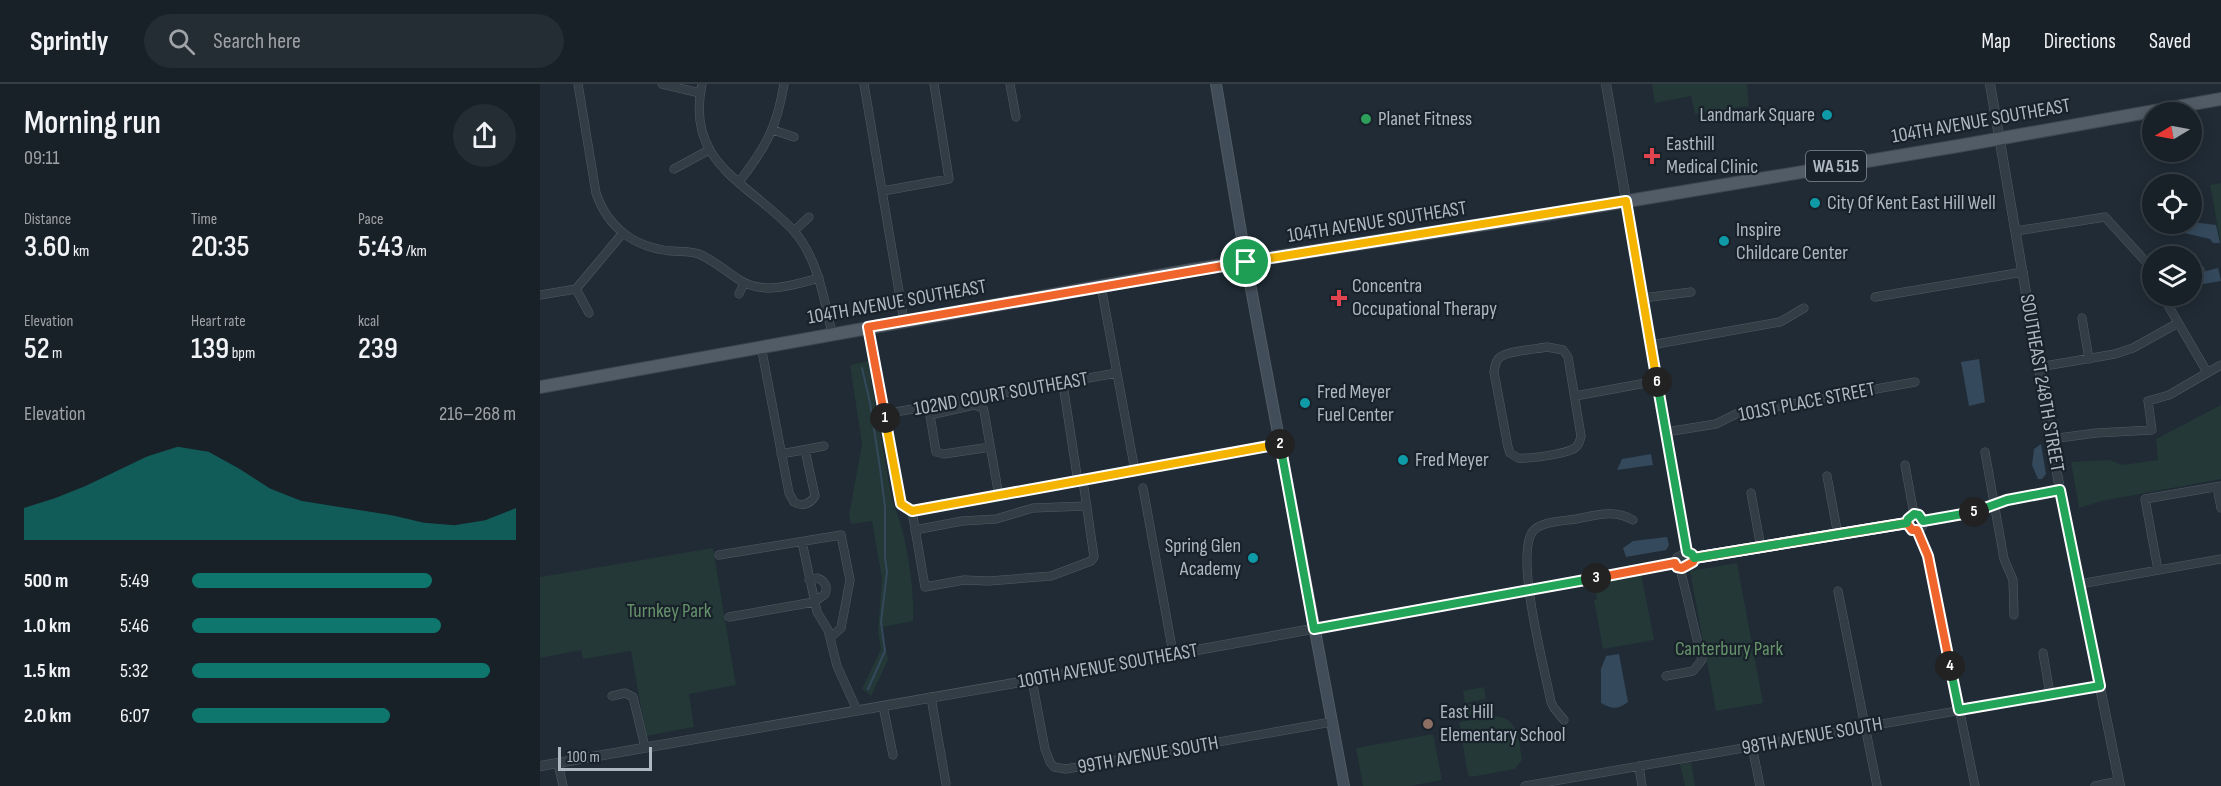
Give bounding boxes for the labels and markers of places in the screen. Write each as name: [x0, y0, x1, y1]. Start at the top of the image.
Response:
place label: Landmark Square: [1700, 103, 1815, 127]
place label: Planet Fitness: [1378, 107, 1472, 131]
marker: Landmark Square: [1820, 108, 1834, 122]
marker: Planet Fitness: [1359, 112, 1373, 126]
place label: Easthill Medical Clinic: [1666, 132, 1758, 179]
marker: Easthill Medical Clinic: [1643, 147, 1661, 165]
place label: City Of Kent East Hill Well: [1827, 191, 1996, 215]
marker: City Of Kent East Hill Well: [1808, 196, 1822, 210]
place label: Inspire Childcare Center: [1736, 218, 1848, 265]
marker: Inspire Childcare Center: [1717, 234, 1731, 248]
pin: [1220, 236, 1271, 287]
place label: Concentra Occupational Therapy: [1352, 274, 1497, 321]
marker: Concentra Occupational Therapy: [1330, 289, 1348, 307]
pin: 6: [1642, 367, 1672, 397]
place label: Fred Meyer Fuel Center: [1317, 380, 1394, 427]
marker: Fred Meyer Fuel Center: [1298, 396, 1312, 410]
pin: 1: [870, 403, 900, 433]
pin: 2: [1265, 429, 1295, 459]
place label: Fred Meyer: [1415, 448, 1489, 472]
marker: Fred Meyer: [1396, 453, 1410, 467]
pin: 5: [1959, 497, 1989, 527]
place label: Spring Glen Academy: [1165, 534, 1241, 581]
marker: Spring Glen Academy: [1246, 551, 1260, 565]
pin: 3: [1581, 563, 1611, 593]
pin: 4: [1935, 651, 1965, 681]
place label: East Hill Elementary School: [1440, 700, 1566, 747]
marker: East Hill Elementary School: [1421, 717, 1435, 731]

